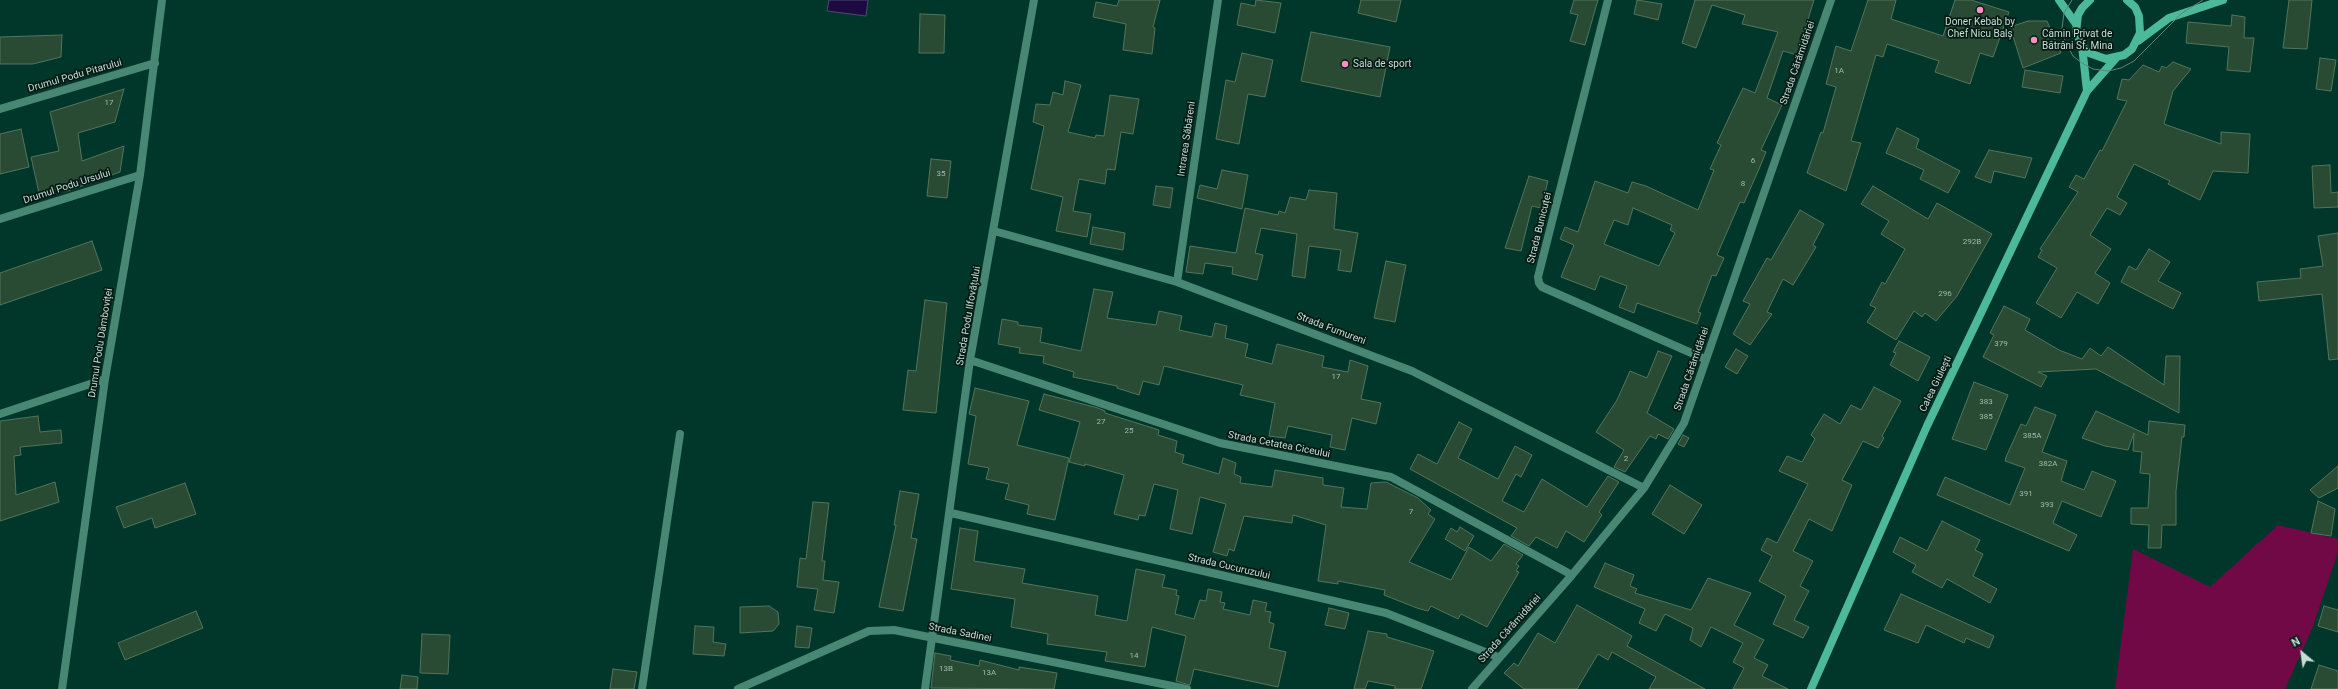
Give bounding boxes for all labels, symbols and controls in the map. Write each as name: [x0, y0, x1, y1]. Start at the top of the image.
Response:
marker: Doner Kebab by Chef Nicu Balș: [1975, 5, 1985, 15]
place label: Doner Kebab by Chef Nicu Balș: [1945, 16, 2015, 40]
street label: Strada Cărămidăriei: [1778, 20, 1818, 106]
place label: Cămin Privat de Bătrâni Sf. Mina: [2042, 28, 2113, 52]
marker: Cămin Privat de Bătrâni Sf. Mina: [2029, 35, 2039, 45]
street label: Drumul Podu Pitarului: [27, 57, 123, 95]
place label: Sala de sport: [1353, 58, 1412, 70]
marker: Sala de sport: [1340, 59, 1350, 69]
house number: 1A: [1834, 66, 1844, 76]
house number: 17: [105, 98, 113, 108]
street label: Intrarea Săbăreni: [1176, 101, 1198, 177]
house number: 6: [1751, 156, 1755, 166]
street label: Drumul Podu Ursului: [22, 167, 112, 207]
house number: 35: [937, 169, 945, 179]
house number: 8: [1741, 179, 1745, 189]
street label: Strada Bunicuței: [1525, 191, 1555, 265]
house number: 292B: [1963, 237, 1981, 247]
street label: Strada Podu Ilfovățului: [954, 265, 984, 367]
street label: Drumul Podu Dâmboviței: [86, 287, 116, 399]
house number: 296: [1938, 289, 1952, 299]
street label: Strada Fumureni: [1295, 310, 1367, 348]
street label: Strada Cărămidăriei: [1672, 326, 1712, 412]
house number: 379: [1994, 339, 2008, 349]
street label: Calea Giulești: [1917, 354, 1955, 414]
house number: 17: [1332, 372, 1340, 382]
house number: 383: [1979, 397, 1993, 407]
house number: 385: [1979, 412, 1993, 422]
house number: 27: [1097, 417, 1105, 427]
house number: 25: [1125, 426, 1133, 436]
street label: Strada Cetatea Ciceului: [1227, 429, 1331, 461]
house number: 385A: [2023, 431, 2041, 441]
house number: 2: [1624, 454, 1628, 464]
house number: 382A: [2039, 459, 2057, 469]
house number: 391: [2019, 489, 2033, 499]
house number: 393: [2040, 500, 2054, 510]
house number: 7: [1409, 507, 1413, 517]
street label: Strada Cucuruzului: [1187, 552, 1271, 582]
street label: Strada Cărămidăriei: [1476, 592, 1544, 666]
street label: Strada Sadinei: [927, 621, 993, 645]
north arrow: [2282, 633, 2322, 673]
text: N: [2289, 635, 2302, 650]
house number: 14: [1130, 651, 1138, 661]
house number: 13B: [939, 664, 953, 674]
house number: 13A: [982, 668, 996, 678]

